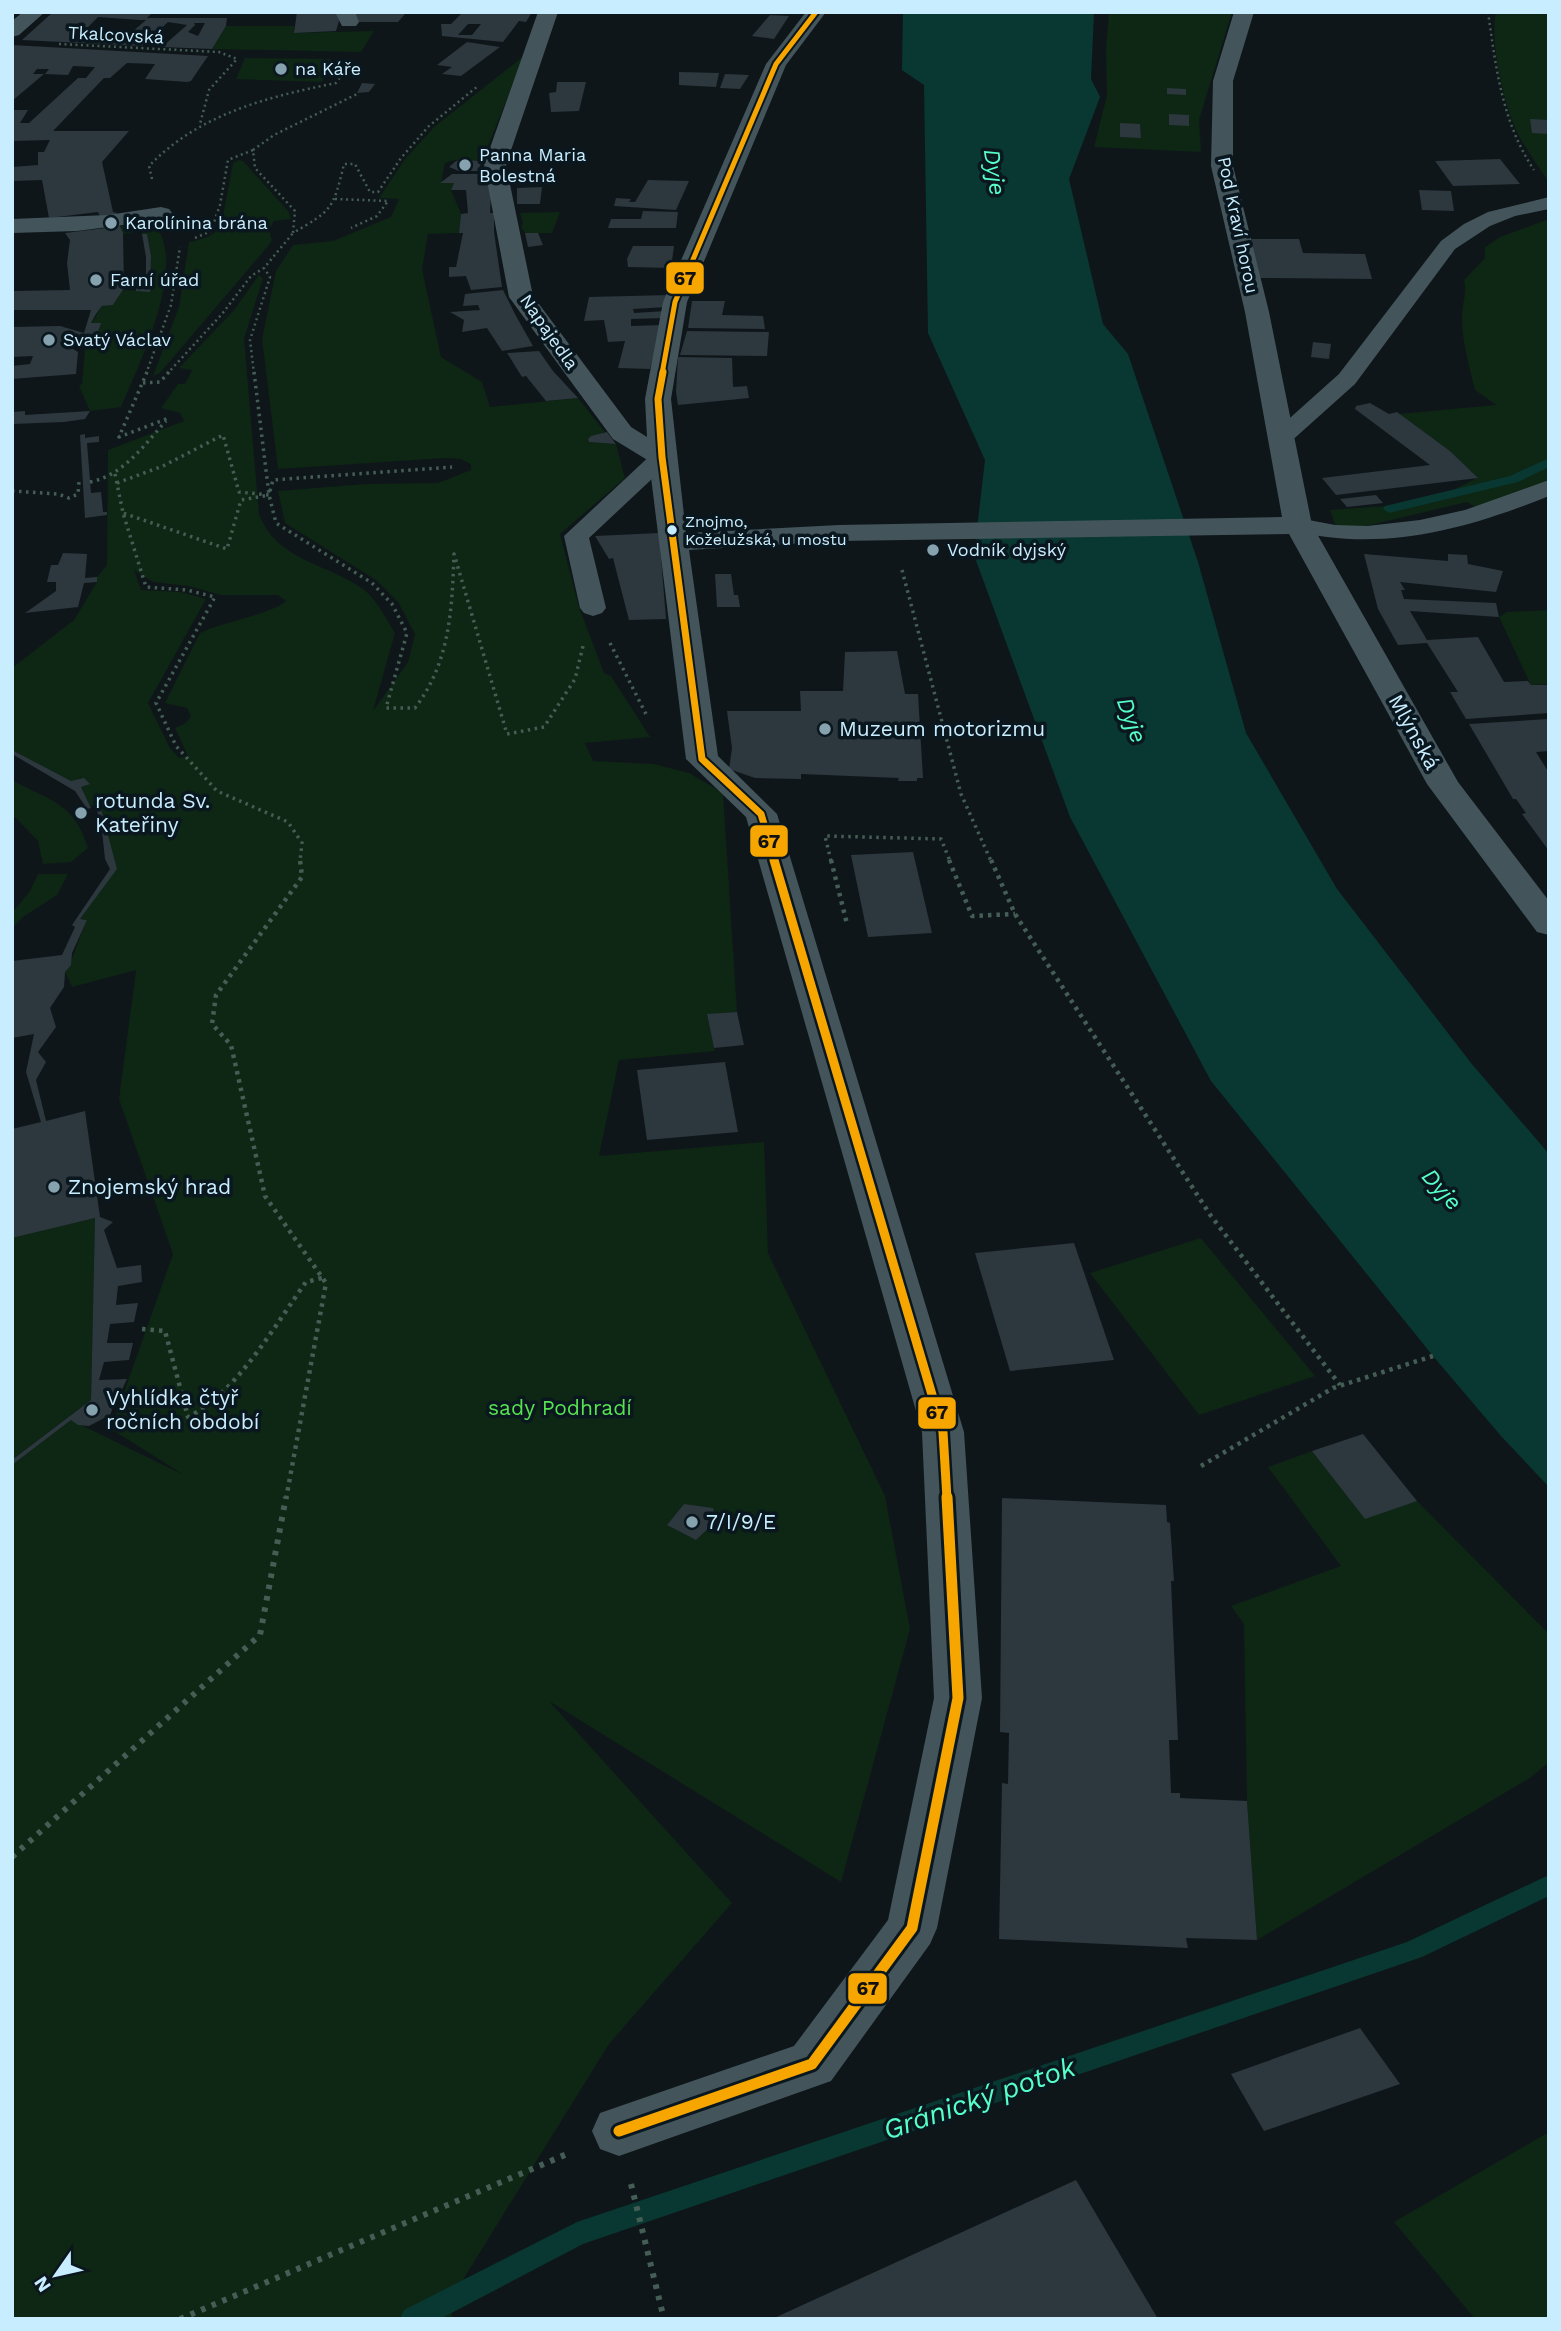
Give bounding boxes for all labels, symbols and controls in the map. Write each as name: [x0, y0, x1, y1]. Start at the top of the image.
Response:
street label: Tkalcovská: [68, 22, 164, 47]
place label: na Káře: [295, 58, 361, 79]
marker: na Káře: [273, 61, 289, 77]
place label: Panna Maria Bolestná: [479, 144, 586, 186]
water label: Dyje: [978, 147, 1011, 197]
street label: Pod Kraví horou: [1214, 155, 1263, 295]
marker: Panna Maria Bolestná: [457, 157, 473, 173]
place label: Karolínina brána: [125, 212, 268, 233]
marker: Karolínina brána: [103, 215, 119, 231]
line badge: 67: [665, 261, 705, 295]
text: 67: [674, 267, 696, 290]
place label: Farní úřad: [110, 269, 199, 290]
marker: Farní úřad: [88, 272, 104, 288]
street label: Napajedla: [516, 290, 583, 373]
place label: Svatý Václav: [63, 329, 172, 350]
marker: Svatý Václav: [41, 332, 57, 348]
place label: Znojmo, Koželužská, u mostu: [685, 512, 847, 549]
marker: Znojmo, Koželužská, u mostu: [665, 523, 679, 537]
place label: Vodník dyjský: [947, 539, 1067, 560]
marker: Vodník dyjský: [925, 542, 941, 558]
street label: Mlýnská: [1384, 690, 1445, 774]
water label: Dyje: [1111, 694, 1152, 747]
place label: Muzeum motorizmu: [839, 716, 1045, 741]
marker: Muzeum motorizmu: [817, 721, 833, 737]
place label: rotunda Sv. Kateřiny: [95, 788, 210, 837]
marker: rotunda Sv. Kateřiny: [73, 805, 89, 821]
line badge: 67: [749, 824, 789, 858]
text: 67: [758, 830, 780, 853]
water label: Dyje: [1416, 1163, 1467, 1216]
place label: Znojemský hrad: [68, 1174, 231, 1199]
marker: Znojemský hrad: [46, 1179, 62, 1195]
place label: Vyhlídka čtyř ročních období: [106, 1385, 260, 1434]
park label: sady Podhradí: [488, 1395, 632, 1420]
line badge: 67: [917, 1396, 957, 1430]
text: 67: [926, 1401, 948, 1424]
marker: Vyhlídka čtyř ročních období: [84, 1402, 100, 1418]
place label: 7/I/9/E: [706, 1509, 776, 1534]
marker: 7/I/9/E: [684, 1514, 700, 1530]
line badge: 67: [847, 1972, 888, 2005]
text: 67: [857, 1977, 879, 2000]
water label: Gránický potok: [879, 2050, 1080, 2147]
north arrow: [21, 2240, 91, 2310]
text: N: [29, 2272, 56, 2296]

